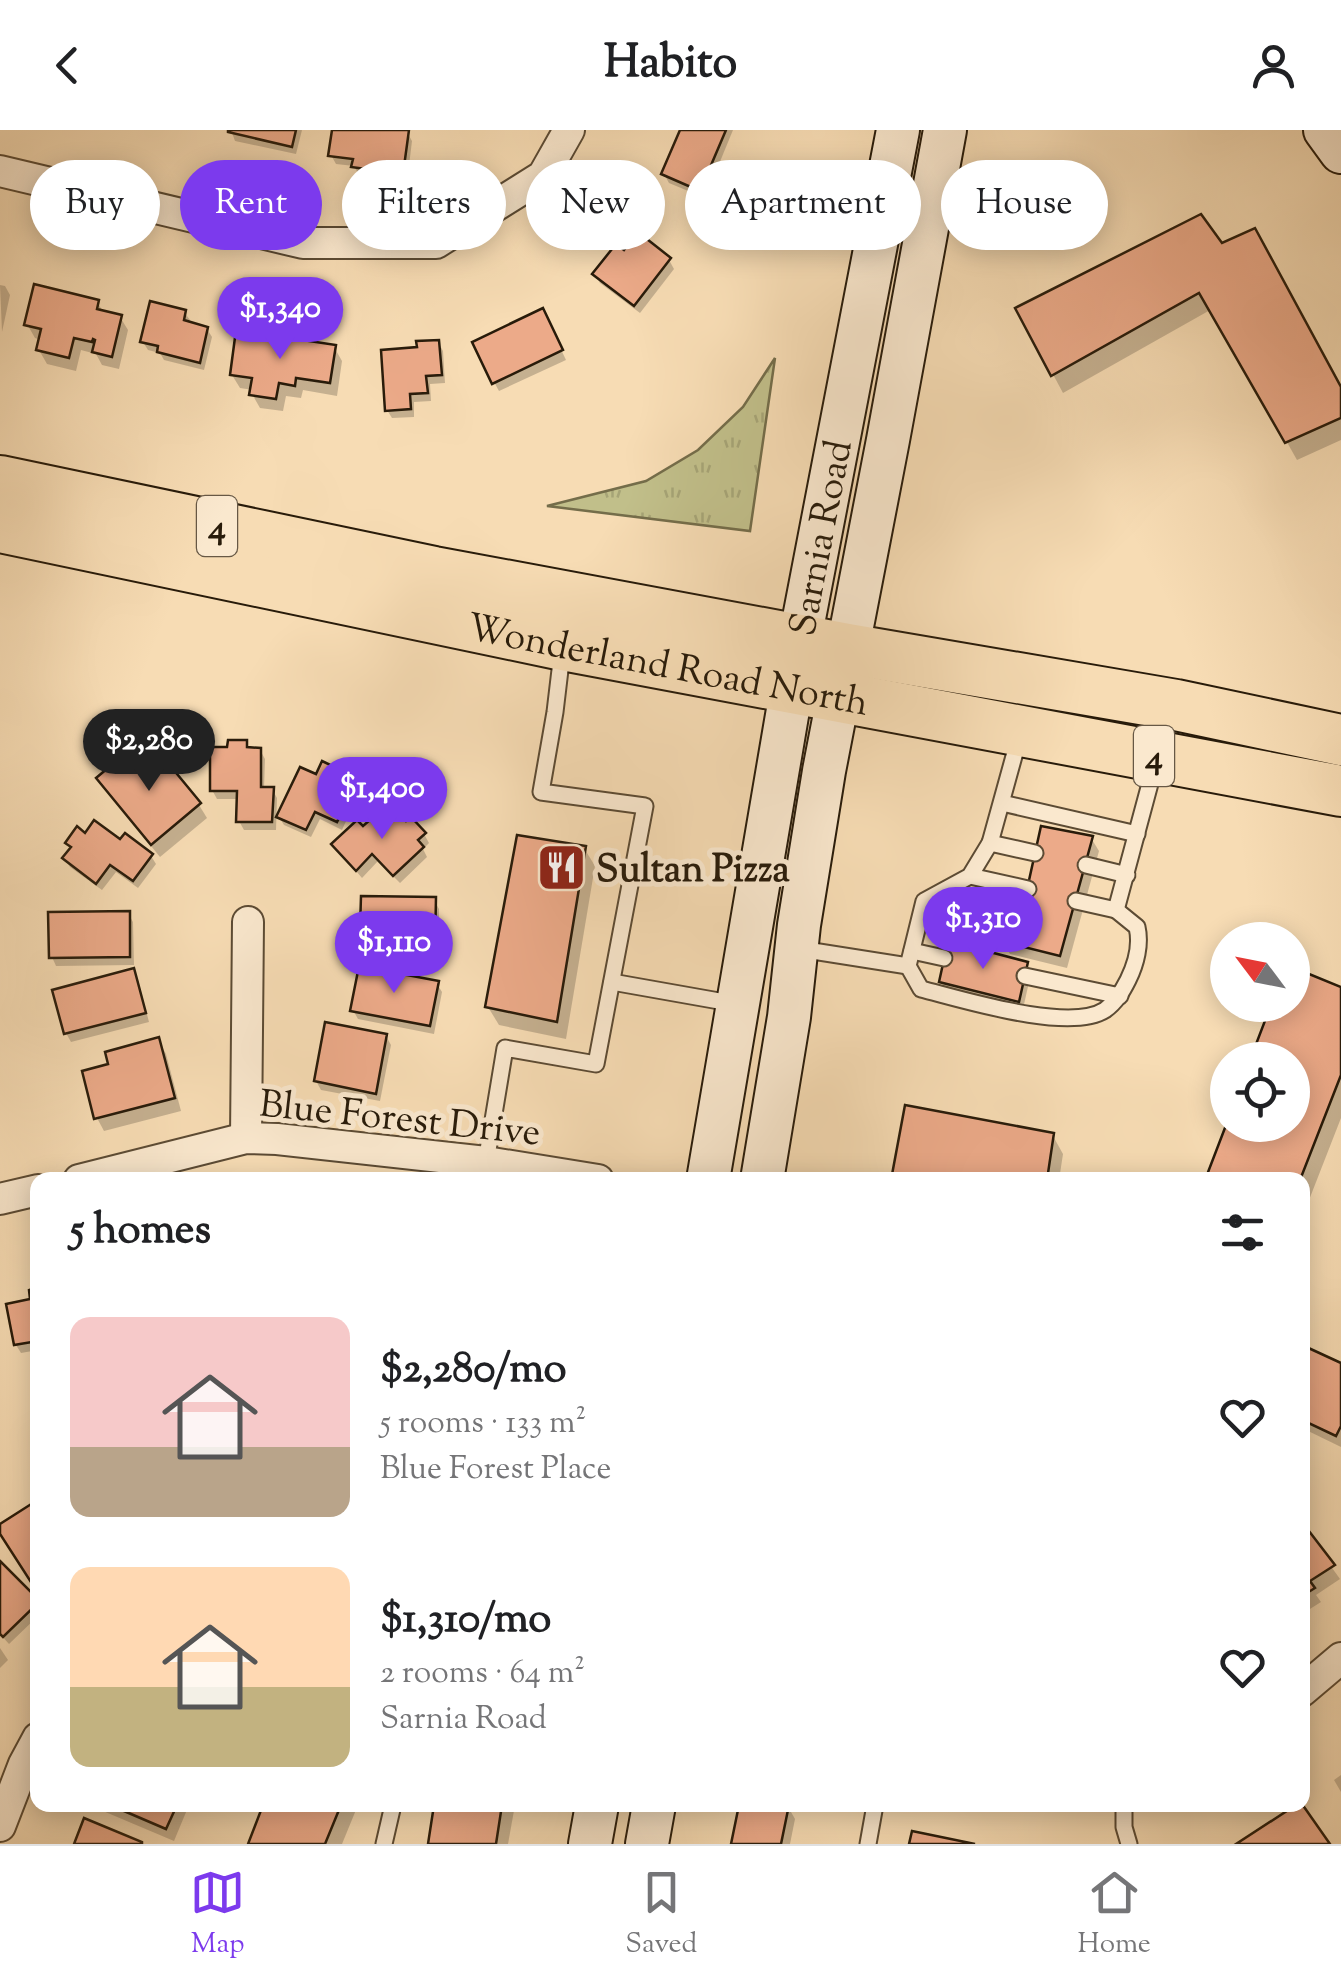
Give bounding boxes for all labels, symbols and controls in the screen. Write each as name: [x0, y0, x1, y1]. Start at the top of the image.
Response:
text: Habito: [604, 33, 737, 98]
icon: back: [40, 38, 95, 93]
icon: person: [1246, 38, 1301, 93]
chip: Buy: [30, 160, 160, 250]
chip: Rent: [180, 160, 322, 250]
chip: Filters: [342, 160, 506, 250]
chip: New: [526, 160, 665, 250]
chip: Apartment: [685, 160, 921, 250]
chip: House: [941, 160, 1108, 250]
pin: $1,340: [199, 277, 361, 362]
text: $1,340: [239, 286, 321, 332]
street label: Sarnia Road: [778, 436, 869, 641]
road number: 4: [197, 496, 237, 556]
street label: Wonderland Road North: [462, 603, 873, 733]
pin: $2,280: [68, 709, 230, 794]
text: $2,280: [105, 718, 193, 764]
road number: 4: [1134, 726, 1174, 786]
pin: $1,400: [301, 757, 463, 842]
text: $1,400: [339, 766, 425, 812]
restaurant icon: Sultan Pizza: [535, 842, 587, 894]
place label: Sultan Pizza: [596, 845, 790, 899]
pin: $1,310: [902, 887, 1064, 972]
text: $1,310: [945, 896, 1021, 942]
pin: $1,110: [313, 911, 475, 996]
text: $1,110: [357, 920, 431, 966]
north arrow: [1210, 922, 1310, 1022]
map controls: [1210, 922, 1310, 1142]
button: locate: [1210, 1042, 1310, 1142]
street label: Blue Forest Drive: [256, 1079, 543, 1163]
text: 5 homes: [70, 1202, 211, 1262]
icon: filters: [1215, 1205, 1270, 1260]
text: $2,280/mo: [380, 1341, 566, 1401]
icon: home: [150, 1357, 270, 1477]
icon: heart: [1215, 1390, 1270, 1445]
text: 5 rooms · 133 m²: [380, 1401, 586, 1447]
text: Blue Forest Place: [380, 1447, 611, 1493]
text: $1,310/mo: [380, 1591, 551, 1651]
icon: home: [150, 1607, 270, 1727]
icon: heart: [1215, 1640, 1270, 1695]
text: 2 rooms · 64 m²: [380, 1651, 585, 1697]
text: Sarnia Road: [380, 1697, 547, 1743]
tab: Map: [190, 1865, 245, 1965]
tab: Saved: [625, 1865, 697, 1965]
tab: Home: [1077, 1865, 1151, 1965]

